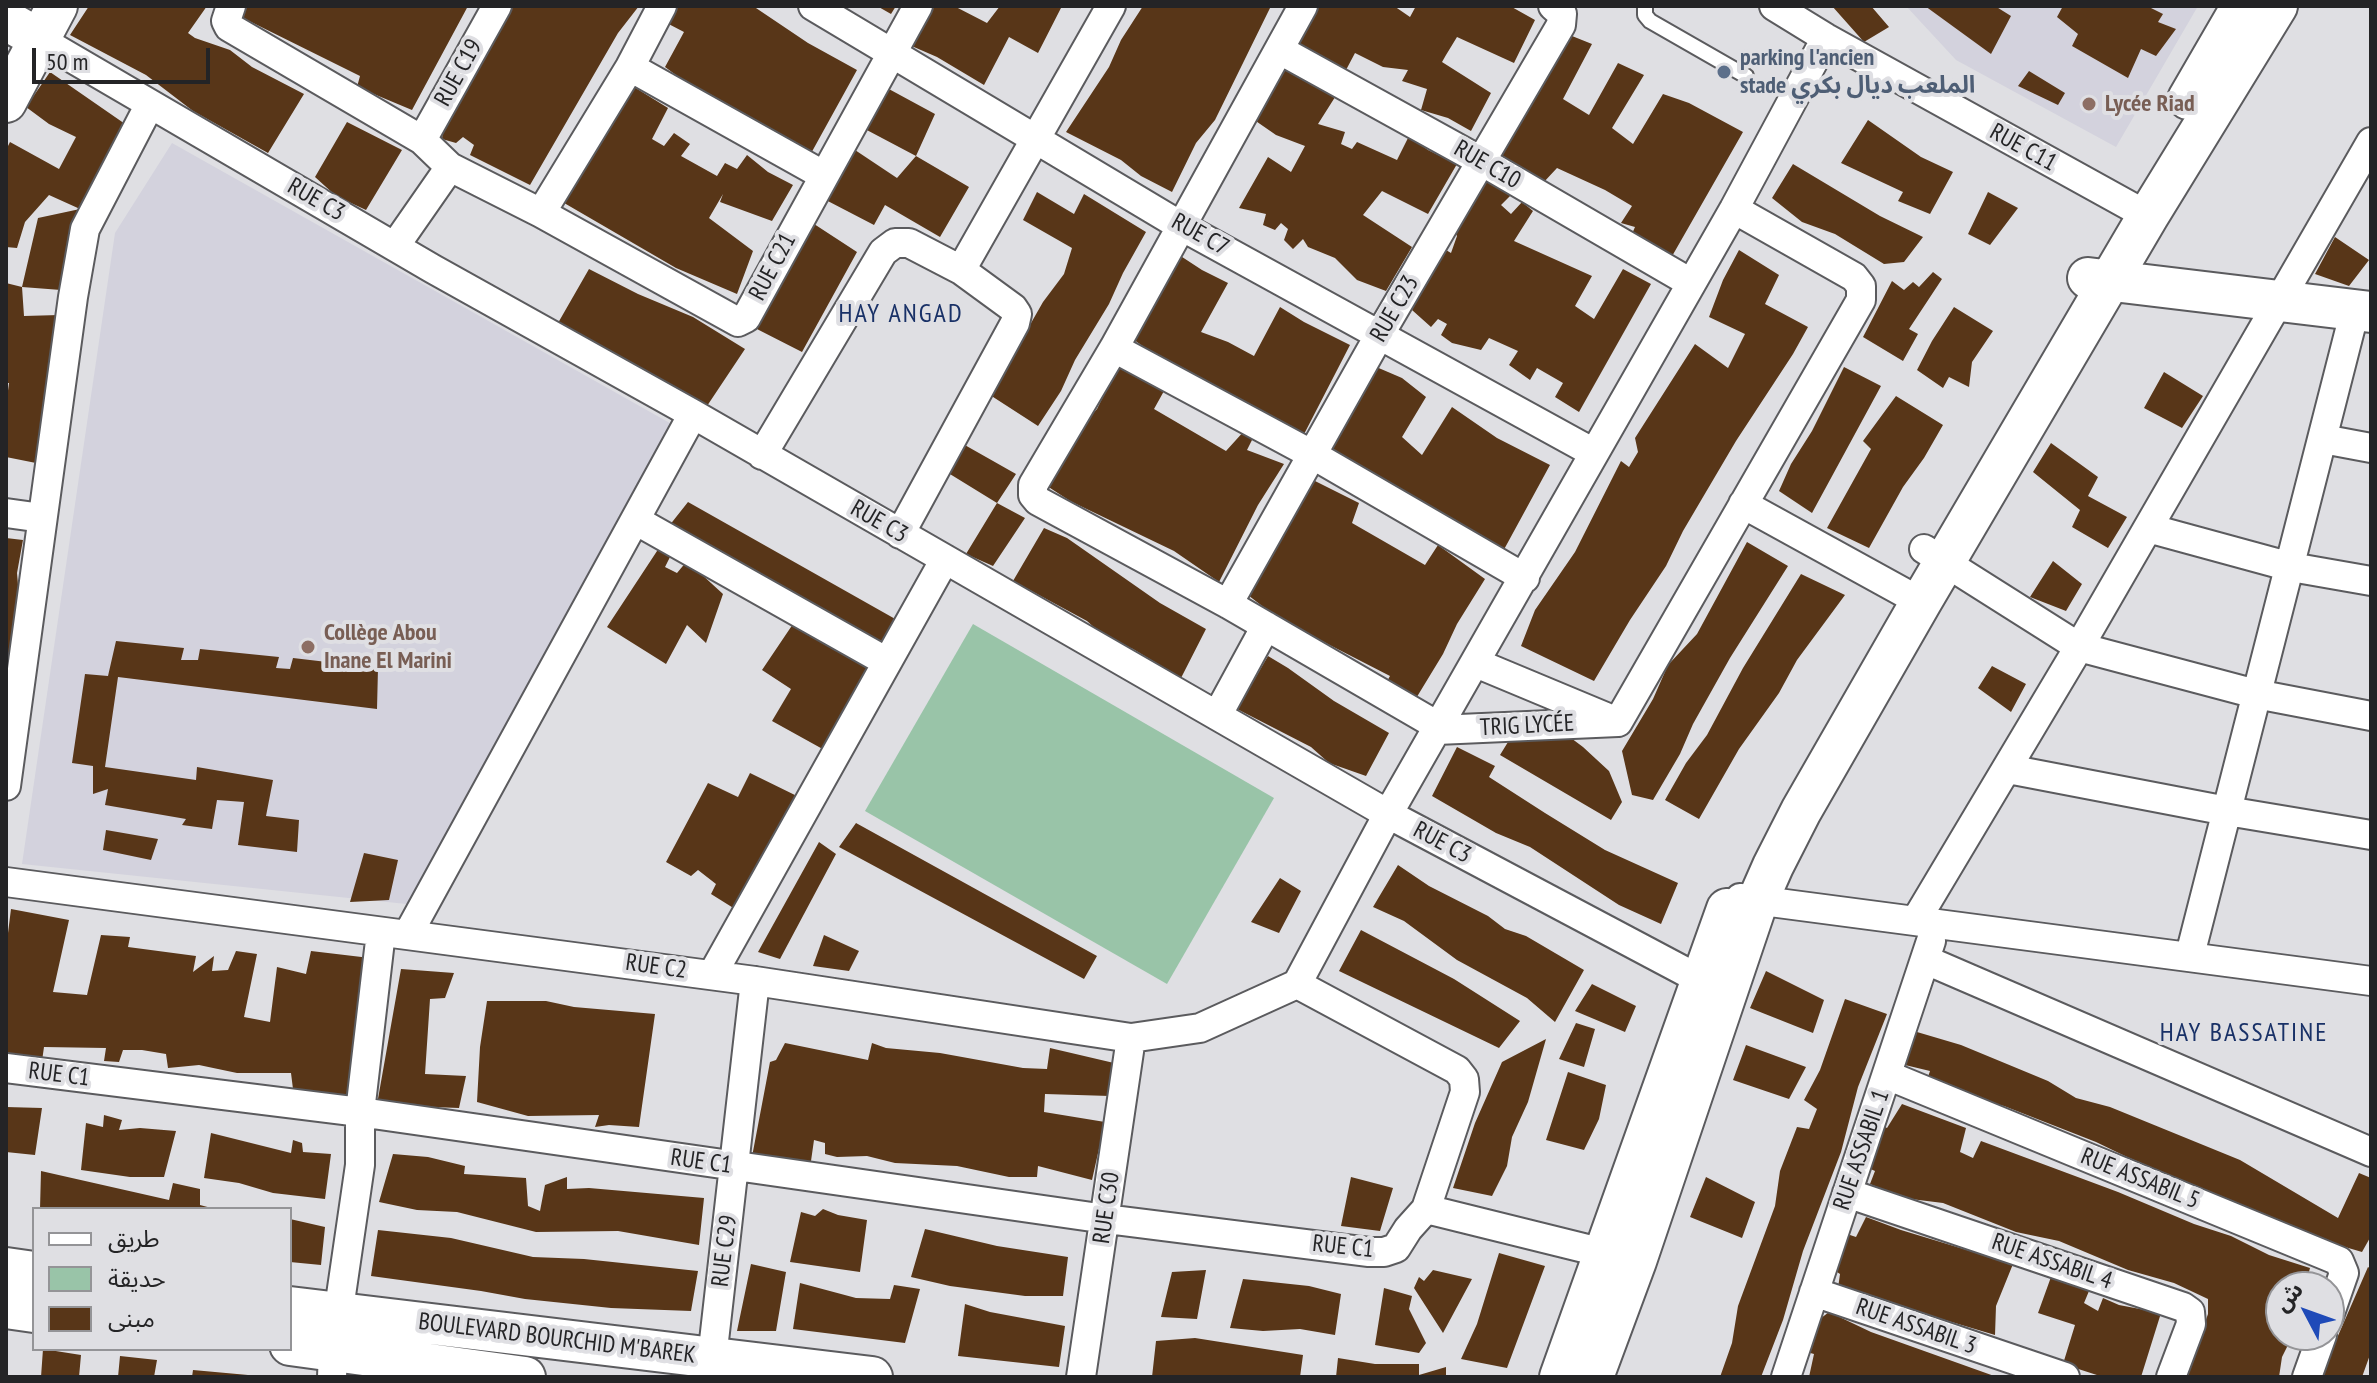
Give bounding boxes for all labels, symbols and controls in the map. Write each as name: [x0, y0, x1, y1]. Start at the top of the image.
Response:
scale bar: [36, 32, 214, 82]
street label: RUE C19: [429, 35, 489, 111]
place label: parking l'ancien stade الملعب ديال بكري: [1740, 44, 1975, 100]
text: 50 m: [46, 46, 88, 77]
marker: parking l'ancien stade الملعب ديال بكري: [1715, 63, 1733, 81]
place label: Lycée Riad: [2105, 90, 2195, 118]
marker: Lycée Riad: [2080, 95, 2098, 113]
street label: RUE C11: [1985, 118, 2061, 178]
street label: RUE C10: [1449, 135, 1525, 195]
street label: RUE C3: [282, 172, 350, 228]
street label: RUE C7: [1166, 208, 1234, 262]
street label: RUE C21: [743, 228, 803, 306]
street label: RUE C23: [1365, 271, 1425, 347]
district label: HAY ANGAD: [838, 299, 964, 331]
street label: RUE C3: [845, 494, 913, 550]
place label: Collège Abou Inane El Marini: [324, 619, 452, 675]
marker: Collège Abou Inane El Marini: [299, 638, 317, 656]
street label: TRIG LYCÉE: [1479, 709, 1575, 743]
street label: RUE C3: [1408, 816, 1476, 870]
street label: RUE C2: [624, 948, 688, 986]
district label: HAY BASSATINE: [2160, 1018, 2328, 1050]
street label: RUE C1: [27, 1057, 91, 1093]
street label: RUE ASSABIL 1: [1828, 1086, 1896, 1214]
street label: RUE ASSABIL 5: [2076, 1142, 2204, 1216]
street label: RUE C1: [669, 1143, 733, 1181]
street label: RUE C30: [1088, 1170, 1126, 1246]
legend: [32, 1207, 292, 1351]
street label: RUE C29: [706, 1214, 744, 1288]
text: طريق: [108, 1223, 160, 1254]
street label: RUE ASSABIL 4: [1988, 1228, 2116, 1296]
street label: RUE C1: [1311, 1229, 1375, 1265]
text: حديقة: [108, 1263, 166, 1294]
north arrow: [2265, 1271, 2345, 1351]
text: ش: [2268, 1276, 2309, 1317]
street label: RUE ASSABIL 3: [1852, 1293, 1980, 1361]
text: مبنى: [108, 1303, 155, 1334]
street label: BOULEVARD BOURCHID M'BAREK: [417, 1308, 697, 1370]

